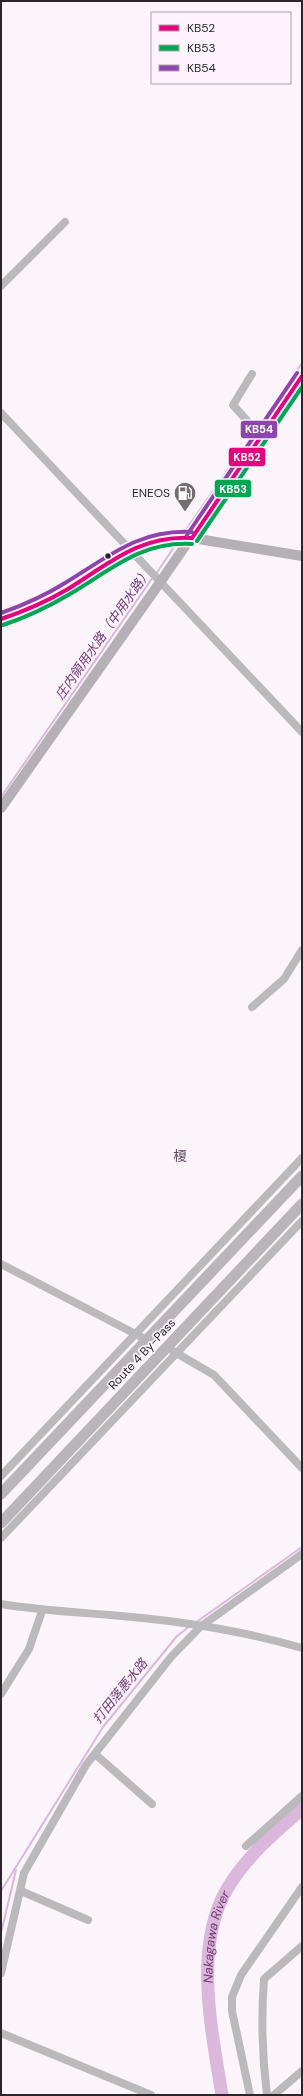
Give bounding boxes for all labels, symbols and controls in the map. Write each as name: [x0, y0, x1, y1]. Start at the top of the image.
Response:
legend: [151, 12, 291, 84]
text: KB52: [187, 20, 215, 36]
text: KB53: [187, 40, 216, 56]
text: KB54: [187, 60, 216, 76]
line badge: KB54: [240, 420, 278, 439]
text: KB54: [245, 422, 273, 436]
line badge: KB52: [228, 447, 266, 467]
text: KB52: [233, 450, 261, 464]
line badge: KB53: [214, 479, 252, 498]
fuel station icon: ENEOS: [172, 480, 198, 513]
text: KB53: [219, 482, 247, 496]
place label: ENEOS: [132, 485, 170, 501]
unlabelled marker: [103, 551, 113, 561]
water label: 庄内領用水路（中用水路）: [51, 565, 155, 703]
district label: 榎: [173, 1147, 187, 1165]
street label: Route 4 By-Pass: [105, 1315, 179, 1393]
water label: 打田落悪水路: [89, 1655, 152, 1727]
water label: Nakagawa River: [199, 1886, 234, 1983]

